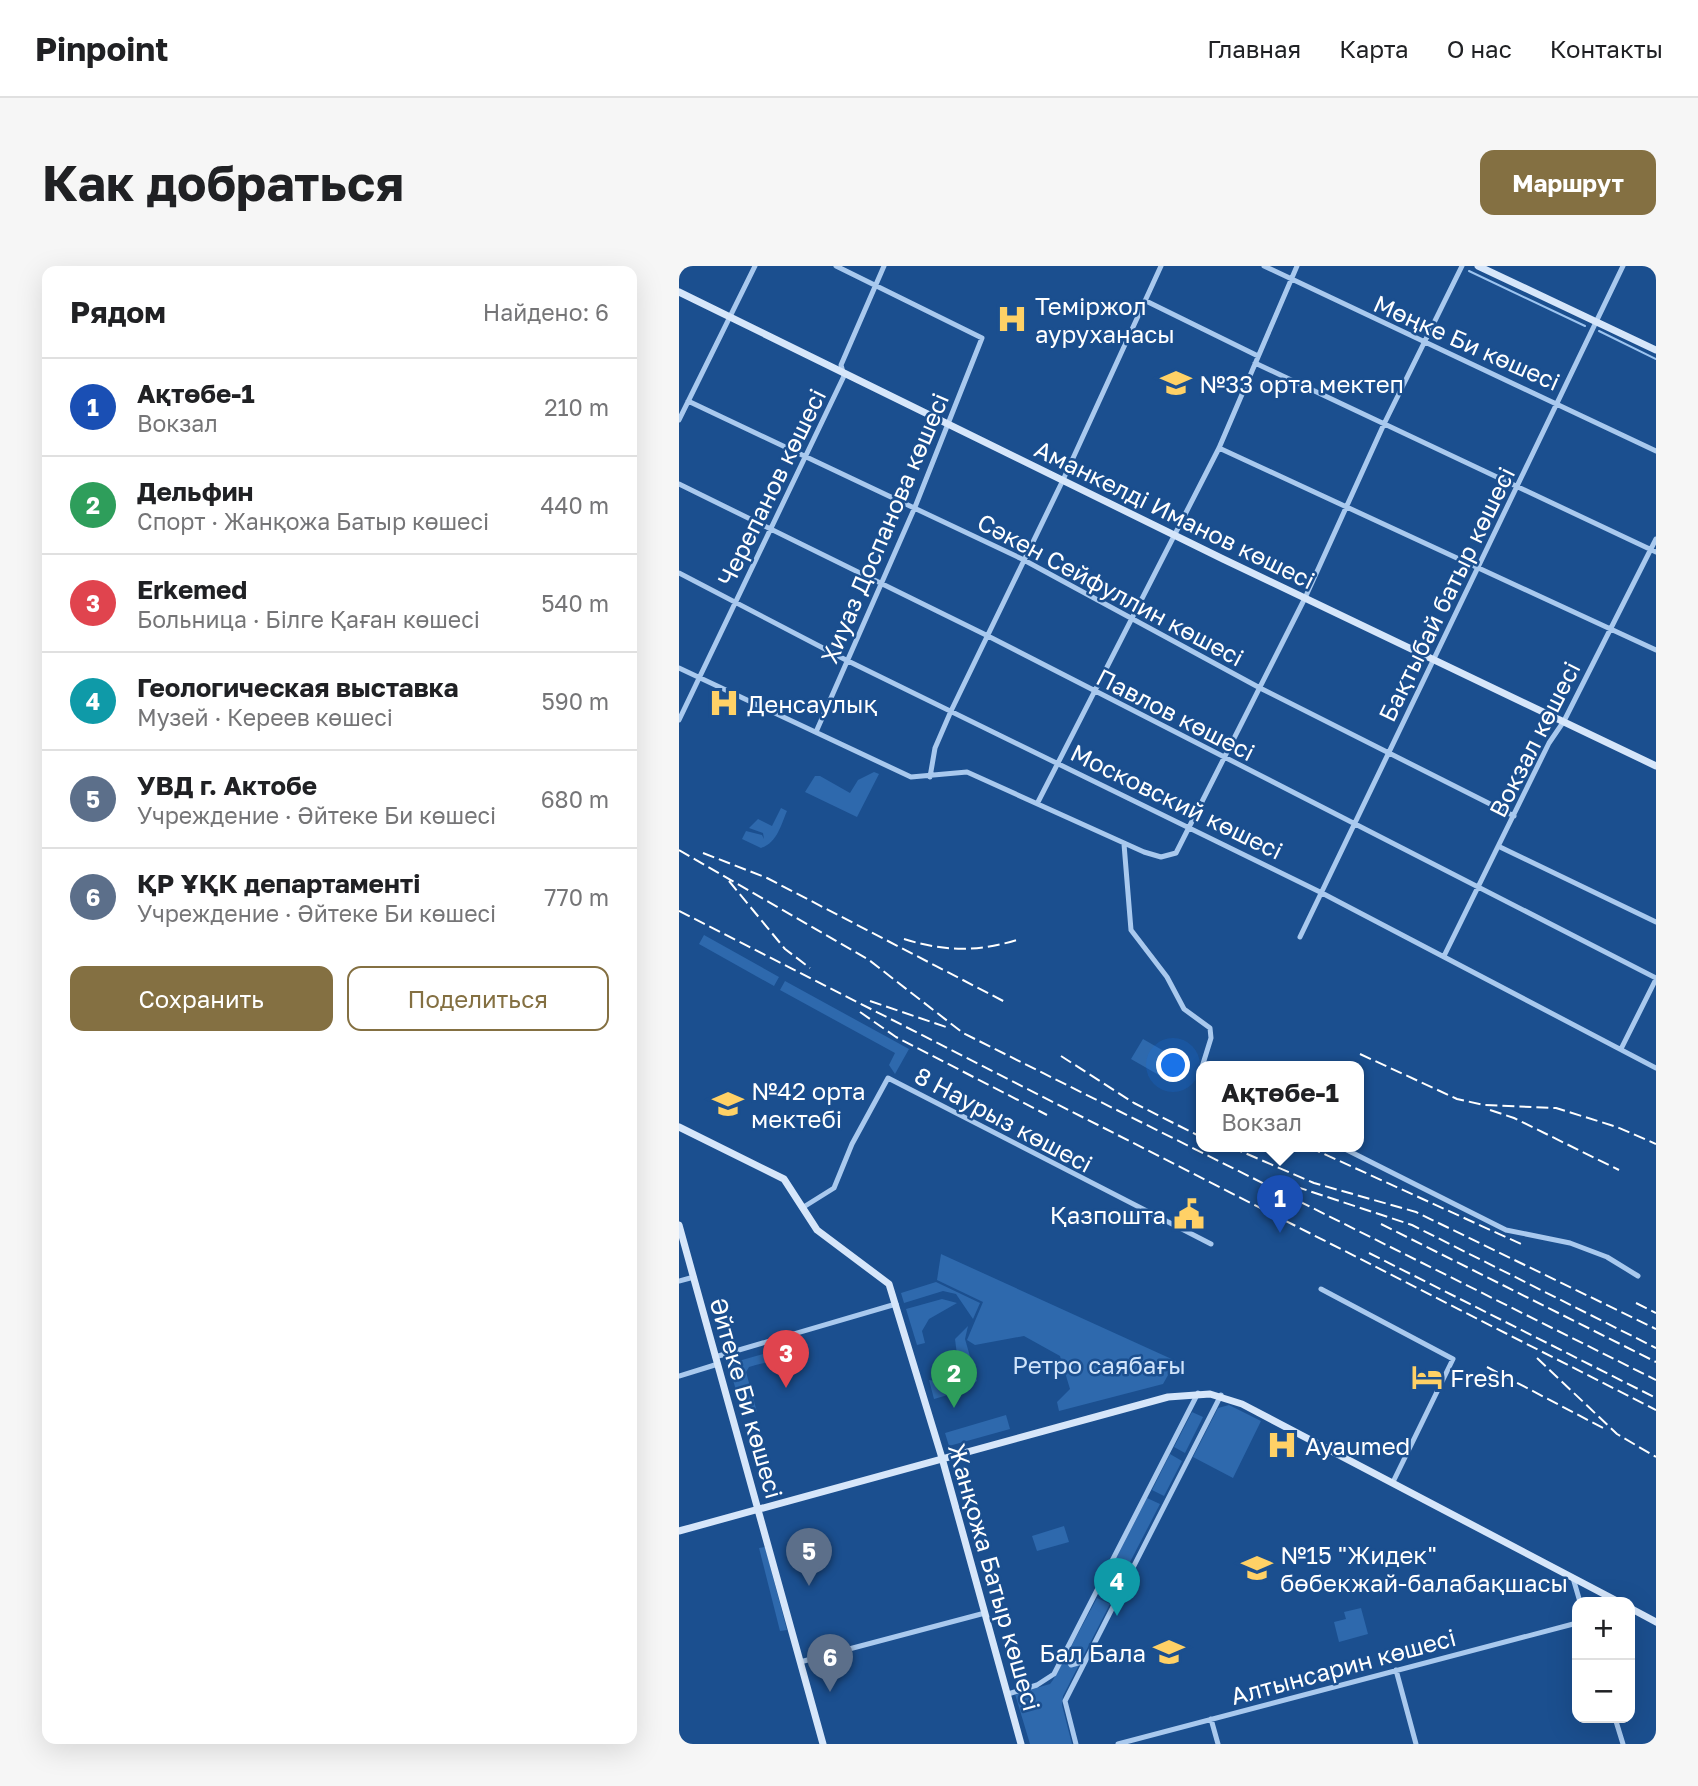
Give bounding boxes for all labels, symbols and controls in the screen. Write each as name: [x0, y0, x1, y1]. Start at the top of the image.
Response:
text: Pinpoint: [35, 29, 168, 68]
text: Главная: [1207, 34, 1301, 63]
text: Карта: [1339, 34, 1409, 63]
text: О нас: [1447, 34, 1512, 63]
text: Контакты: [1550, 34, 1663, 63]
button: Маршрут: [1480, 150, 1656, 215]
text: Как добраться: [42, 153, 404, 212]
street label: Мөңке Би көшесі: [1369, 288, 1565, 396]
place label: Теміржол ауруханасы: [1035, 291, 1175, 348]
text: Рядом: [70, 294, 166, 330]
text: Найдено: 6: [483, 298, 609, 326]
hospital icon: Теміржол ауруханасы: [995, 302, 1029, 336]
school or university icon: №33 орта мектеп: [1159, 366, 1193, 400]
place label: №33 орта мектеп: [1199, 369, 1404, 398]
text: Ақтөбе-1: [137, 378, 255, 409]
street label: Черепанов көшесі: [711, 384, 831, 590]
street label: Хиуаз Доспанова көшесі: [814, 388, 954, 668]
text: 1: [87, 393, 99, 421]
text: 210 m: [544, 393, 609, 421]
text: Вокзал: [137, 409, 218, 437]
street label: Аманкелді Иманов көшесі: [1030, 433, 1320, 595]
street label: Бақтыбай батыр көшесі: [1372, 462, 1520, 726]
text: Дельфин: [137, 476, 253, 507]
text: 2: [86, 491, 100, 519]
text: 440 m: [541, 491, 609, 519]
street label: Сәкен Сейфуллин көшесі: [973, 506, 1249, 672]
text: Спорт · Жанқожа Батыр көшесі: [137, 507, 489, 535]
text: Erkemed: [137, 574, 247, 605]
text: 3: [86, 589, 100, 617]
text: 540 m: [541, 589, 609, 617]
text: Больница · Білге Қаған көшесі: [137, 605, 480, 633]
street label: Вокзал көшесі: [1482, 656, 1586, 822]
street label: Павлов көшесі: [1092, 662, 1260, 766]
text: Геологическая выставка: [137, 672, 459, 703]
hospital icon: Денсаулық: [707, 686, 741, 720]
text: 4: [86, 687, 100, 715]
text: 590 m: [541, 687, 609, 715]
place label: Денсаулық: [747, 689, 878, 718]
text: Музей · Кереев көшесі: [137, 703, 393, 731]
street label: Московский көшесі: [1066, 737, 1288, 865]
text: УВД г. Актобе: [137, 770, 317, 801]
text: 5: [86, 785, 100, 813]
text: 680 m: [541, 785, 609, 813]
text: Учреждение · Әйтеке Би көшесі: [137, 801, 496, 829]
text: ҚР ҰҚК департаменті: [137, 868, 420, 899]
text: 6: [86, 883, 100, 911]
text: 770 m: [544, 883, 609, 911]
text: Учреждение · Әйтеке Би көшесі: [137, 899, 496, 927]
button: Сохранить: [70, 966, 333, 1031]
button: Поделиться: [347, 966, 609, 1031]
your location: [1156, 1048, 1190, 1082]
street label: 8 Наурыз көшесі: [910, 1060, 1098, 1178]
popup: [1196, 1061, 1364, 1152]
place label: №42 орта мектебі: [751, 1076, 866, 1133]
text: Ақтөбе-1: [1221, 1077, 1339, 1108]
school or university icon: №42 орта мектебі: [711, 1087, 745, 1121]
text: Вокзал: [1221, 1108, 1302, 1136]
pin: 1: [1257, 1175, 1303, 1233]
public building icon: Қазпошта: [1172, 1197, 1206, 1231]
place label: Қазпошта: [1050, 1200, 1166, 1229]
street label: Әйтеке Би көшесі: [704, 1294, 790, 1502]
pin: 3: [763, 1330, 809, 1388]
pin: 2: [931, 1350, 977, 1408]
park label: Ретро саябағы: [1012, 1350, 1186, 1379]
hotel icon: Fresh: [1410, 1360, 1444, 1394]
place label: Fresh: [1450, 1363, 1515, 1392]
hospital icon: Ayaumed: [1265, 1428, 1299, 1462]
place label: Ayaumed: [1305, 1431, 1410, 1460]
street label: Жанқожа Батыр көшесі: [943, 1440, 1047, 1714]
pin: 5: [786, 1528, 832, 1586]
place label: №15 "Жидек" бөбекжай-балабақшасы: [1280, 1540, 1568, 1597]
school or university icon: №15 "Жидек" бөбекжай-балабақшасы: [1240, 1551, 1274, 1585]
pin: 4: [1094, 1558, 1140, 1616]
map controls: [1572, 1597, 1635, 1723]
button: +: [1572, 1597, 1635, 1660]
street label: Алтынсарин көшесі: [1227, 1622, 1459, 1710]
pin: 6: [807, 1634, 853, 1692]
school or university icon: Бал Бала: [1152, 1635, 1186, 1669]
place label: Бал Бала: [1039, 1638, 1146, 1667]
button: −: [1572, 1660, 1635, 1723]

